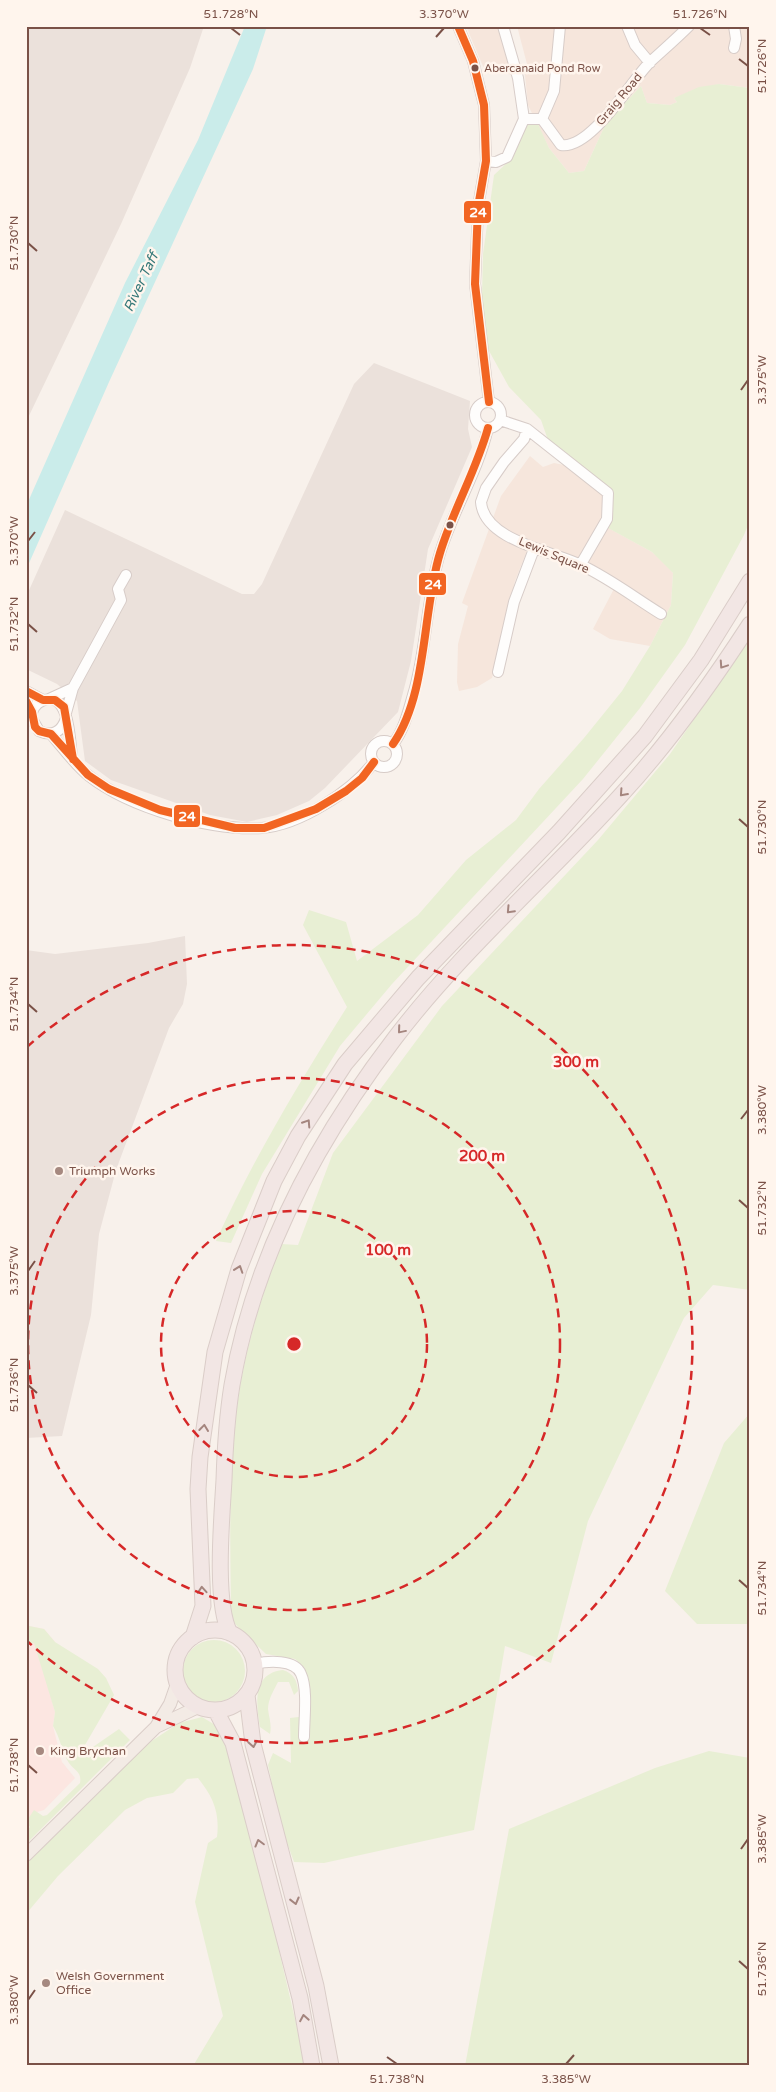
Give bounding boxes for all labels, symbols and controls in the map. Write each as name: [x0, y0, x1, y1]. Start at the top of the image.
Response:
text: 51.728°N: [204, 7, 258, 21]
text: 3.370°W: [419, 7, 469, 21]
text: 51.726°N: [673, 7, 727, 21]
text: 51.726°N: [755, 39, 769, 93]
place label: Abercanaid Pond Row: [484, 62, 601, 75]
marker: Abercanaid Pond Row: [470, 63, 480, 73]
street label: Graig Road: [593, 70, 645, 128]
line badge: 24: [463, 200, 492, 224]
text: 24: [469, 204, 487, 221]
text: 51.730°N: [7, 216, 21, 270]
water label: River Taff: [120, 247, 163, 314]
text: 3.375°W: [755, 355, 769, 405]
text: 3.370°W: [7, 516, 21, 566]
unlabelled marker: [445, 520, 455, 530]
street label: Lewis Square: [517, 534, 592, 576]
line badge: 24: [418, 572, 447, 596]
text: 24: [424, 576, 442, 593]
text: 51.732°N: [7, 597, 21, 651]
one-way arrow: [720, 659, 729, 669]
one-way arrow: [620, 787, 629, 796]
text: 51.730°N: [755, 800, 769, 854]
line badge: 24: [173, 804, 201, 828]
text: 24: [178, 808, 196, 825]
one-way arrow: [507, 904, 516, 913]
text: 51.734°N: [7, 977, 21, 1031]
one-way arrow: [399, 1024, 407, 1033]
text: 300 m: [553, 1053, 599, 1071]
text: 3.380°W: [755, 1085, 769, 1135]
one-way arrow: [301, 1119, 310, 1128]
text: 200 m: [459, 1147, 505, 1165]
place label: Triumph Works: [69, 1164, 155, 1178]
marker: Triumph Works: [53, 1165, 65, 1177]
text: 51.732°N: [755, 1181, 769, 1235]
text: 100 m: [365, 1241, 411, 1259]
text: 3.375°W: [7, 1246, 21, 1296]
one-way arrow: [233, 1266, 243, 1274]
centre of rings: [285, 1335, 303, 1353]
text: 51.736°N: [7, 1358, 21, 1412]
one-way arrow: [198, 1423, 208, 1432]
text: 51.734°N: [755, 1561, 769, 1615]
one-way arrow: [196, 1586, 207, 1594]
text: 51.738°N: [7, 1738, 21, 1792]
one-way arrow: [248, 1739, 258, 1748]
place label: King Brychan: [50, 1744, 126, 1758]
marker: King Brychan: [34, 1745, 46, 1757]
text: 3.385°W: [755, 1814, 769, 1864]
one-way arrow: [254, 1839, 265, 1848]
one-way arrow: [289, 1896, 299, 1904]
text: 51.736°N: [755, 1942, 769, 1996]
place label: Welsh Government Office: [56, 1969, 165, 1997]
text: 3.380°W: [7, 1975, 21, 2025]
marker: Welsh Government Office: [40, 1977, 52, 1989]
one-way arrow: [299, 2013, 309, 2022]
text: 51.738°N: [370, 2072, 424, 2086]
text: 3.385°W: [541, 2072, 591, 2086]

